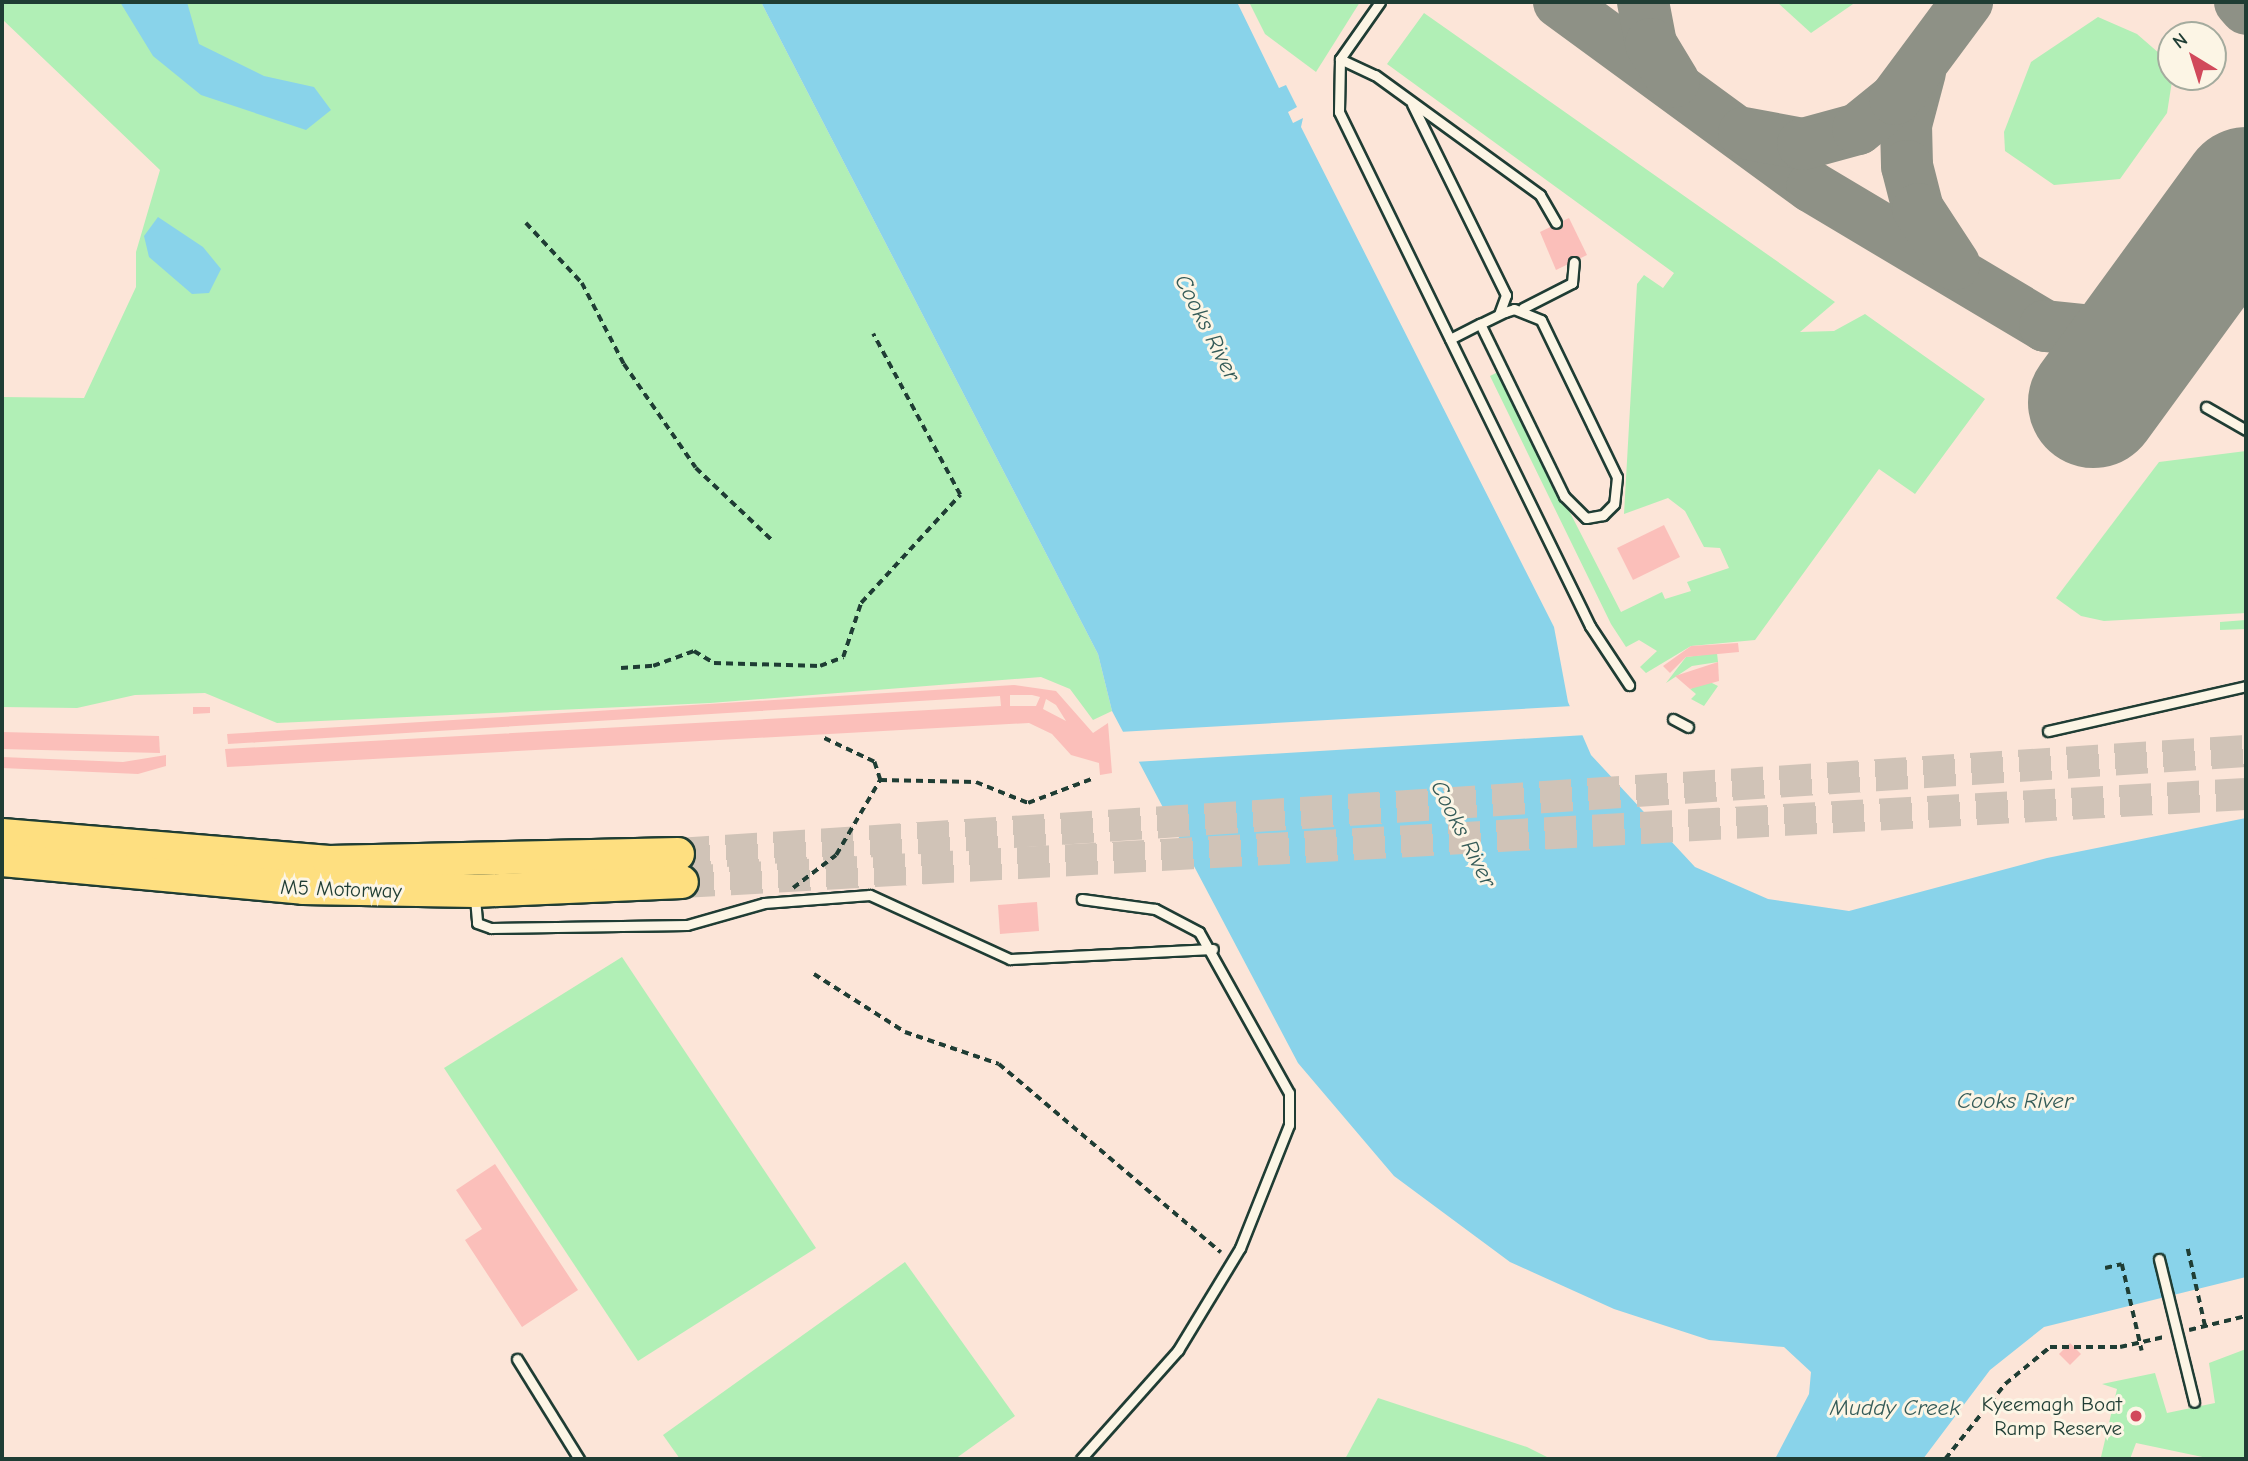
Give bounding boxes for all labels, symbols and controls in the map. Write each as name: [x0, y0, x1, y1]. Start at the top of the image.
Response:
north arrow: [2157, 21, 2227, 91]
text: N: [2169, 29, 2192, 54]
water label: Cooks River: [1168, 270, 1246, 386]
water label: Cooks River: [1424, 776, 1502, 892]
street label: M5 Motorway: [280, 874, 402, 904]
water label: Cooks River: [1957, 1087, 2073, 1115]
place label: Kyeemagh Boat Ramp Reserve: [1982, 1391, 2122, 1441]
water label: Muddy Creek: [1830, 1394, 1960, 1422]
marker: Kyeemagh Boat Ramp Reserve: [2128, 1408, 2144, 1424]

